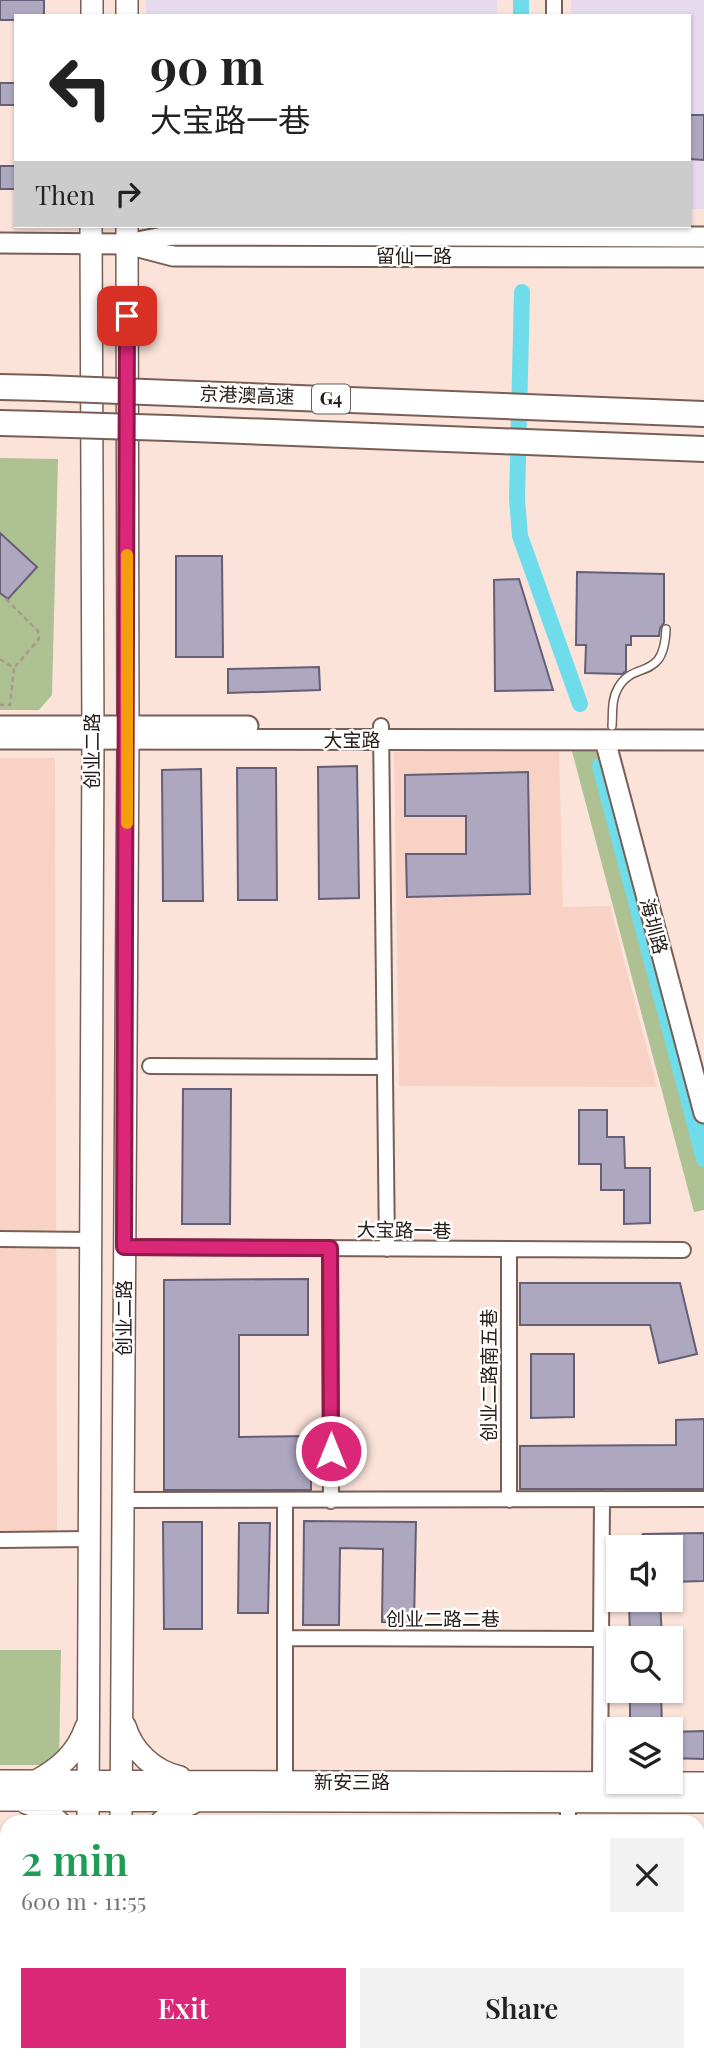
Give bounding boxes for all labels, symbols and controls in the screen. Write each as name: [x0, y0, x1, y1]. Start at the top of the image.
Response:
text: 90 m: [150, 32, 264, 97]
icon: left: [35, 42, 126, 133]
text: 大宝路一巷: [150, 97, 310, 140]
icon: right: [109, 175, 147, 213]
text: Then: [35, 177, 95, 212]
street label: 留仙一路: [376, 242, 452, 268]
pin: [97, 286, 157, 346]
icon: arrive: [108, 297, 146, 335]
street label: 京港澳高速: [199, 379, 295, 409]
road number: G4: [312, 384, 350, 414]
street label: 创业二路: [78, 713, 104, 789]
street label: 大宝路: [323, 726, 381, 752]
street label: 海圳路: [635, 895, 675, 957]
street label: 大宝路一巷: [356, 1215, 452, 1243]
street label: 创业二路: [110, 1280, 136, 1356]
street label: 创业二路南五巷: [475, 1308, 501, 1442]
position arrow: [294, 1414, 368, 1488]
map controls: [606, 1535, 683, 1794]
button: sound: [606, 1535, 683, 1612]
street label: 创业二路二巷: [386, 1605, 500, 1631]
button: search: [606, 1626, 683, 1703]
button: layers: [606, 1717, 683, 1794]
street label: 新安三路: [314, 1768, 390, 1794]
text: 2 min: [21, 1831, 128, 1887]
button: close: [610, 1838, 684, 1912]
text: 600 m · 11:55: [21, 1885, 146, 1916]
button: Exit: [21, 1968, 346, 2048]
button: Share: [360, 1968, 684, 2048]

